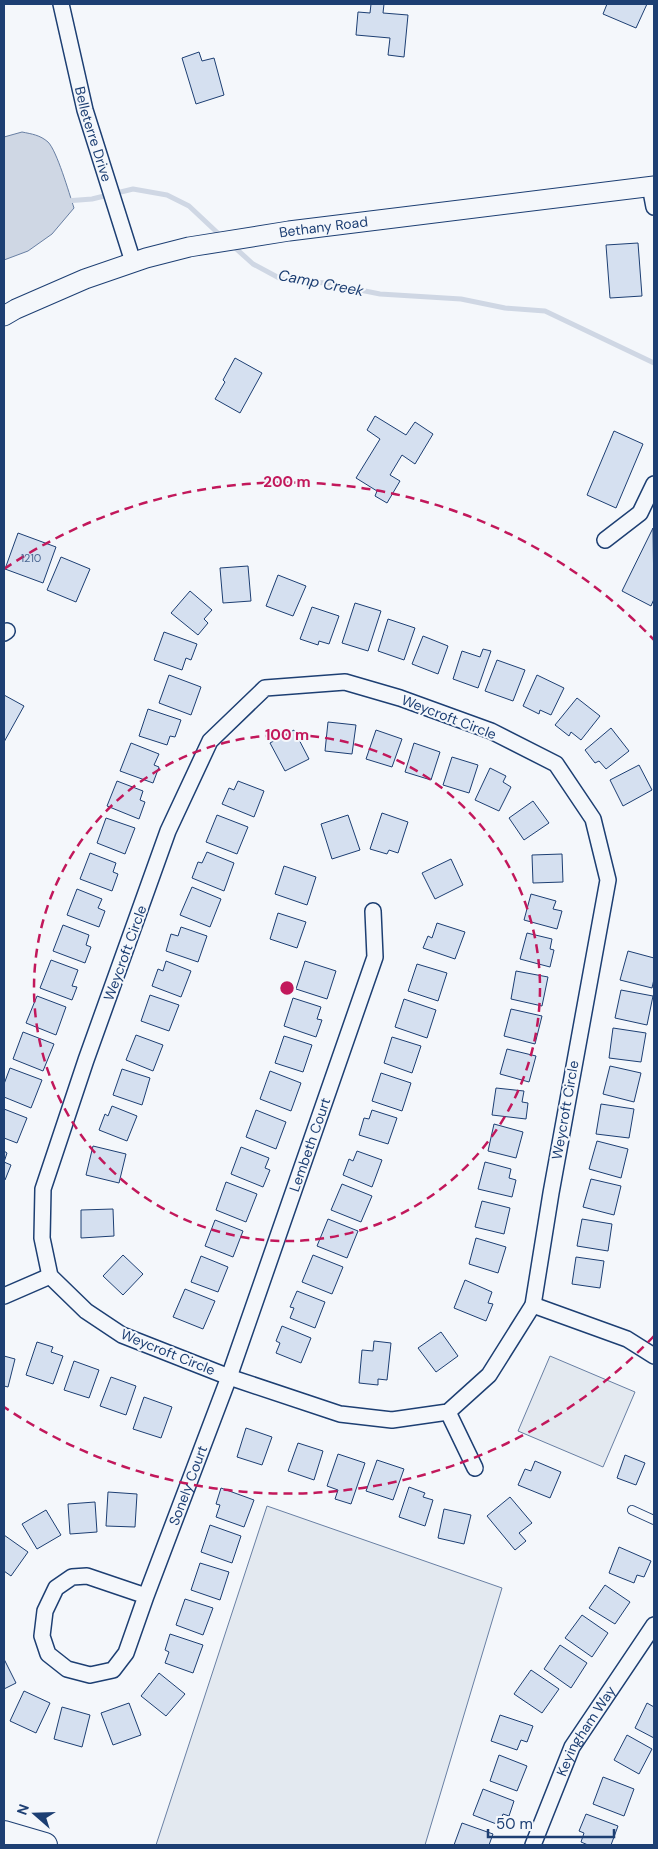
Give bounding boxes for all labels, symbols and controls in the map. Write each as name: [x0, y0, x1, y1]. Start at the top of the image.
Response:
street label: Belleterre Drive: [71, 85, 116, 184]
street label: Bethany Road: [278, 212, 369, 241]
water label: Camp Creek: [276, 265, 366, 301]
text: 200 m: [263, 472, 311, 492]
house number: 1210: [21, 551, 41, 565]
street label: Weycroft Circle: [399, 691, 499, 743]
text: 100 m: [265, 725, 309, 745]
street label: Weycroft Circle: [99, 903, 151, 1003]
centre of rings: [278, 979, 296, 997]
street label: Weycroft Circle: [547, 1059, 583, 1161]
street label: Lembeth Court: [285, 1095, 334, 1194]
street label: Weycroft Circle: [118, 1325, 218, 1379]
street label: Sonely Court: [165, 1443, 211, 1528]
street label: Keyingham Way: [552, 1682, 620, 1779]
north arrow: [10, 1789, 60, 1839]
text: N: [13, 1802, 33, 1817]
scale bar: [488, 1806, 614, 1838]
text: 50 m: [496, 1814, 533, 1834]

